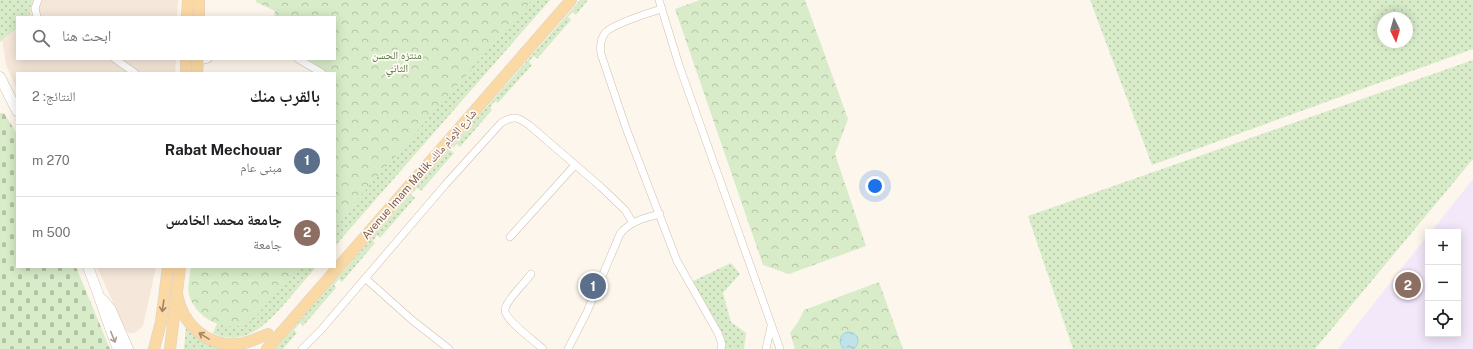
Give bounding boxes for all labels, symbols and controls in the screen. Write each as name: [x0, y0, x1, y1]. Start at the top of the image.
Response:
north arrow: [1377, 12, 1413, 48]
search box: [16, 16, 336, 60]
icon: search: [30, 27, 52, 49]
text: ابحث هنا: [62, 27, 111, 44]
park label: منتزه الحسن الثاني: [372, 49, 422, 77]
text: بالقرب منك: [250, 86, 320, 106]
text: النتائج: 2: [32, 89, 76, 104]
street label: Avenue Imam Malik شارع الإمام مالك: [359, 107, 479, 242]
text: Rabat Mechouar: [165, 141, 282, 158]
text: 270 m: [32, 153, 70, 168]
text: 1: [304, 153, 310, 168]
text: مبنى عام: [240, 160, 282, 175]
your location: [865, 176, 885, 196]
text: جامعة محمد الخامس: [166, 211, 282, 228]
text: 500 m: [32, 225, 71, 240]
text: 2: [303, 225, 311, 240]
map controls: [1425, 229, 1461, 337]
button: +: [1425, 229, 1461, 265]
text: جامعة: [253, 237, 282, 252]
button: −: [1425, 265, 1461, 301]
pin: 2: [1395, 270, 1421, 300]
pin: 1: [580, 271, 606, 301]
one-way arrow: [159, 299, 167, 312]
button: locate: [1425, 301, 1461, 337]
one-way arrow: [110, 330, 118, 342]
one-way arrow: [198, 331, 210, 339]

